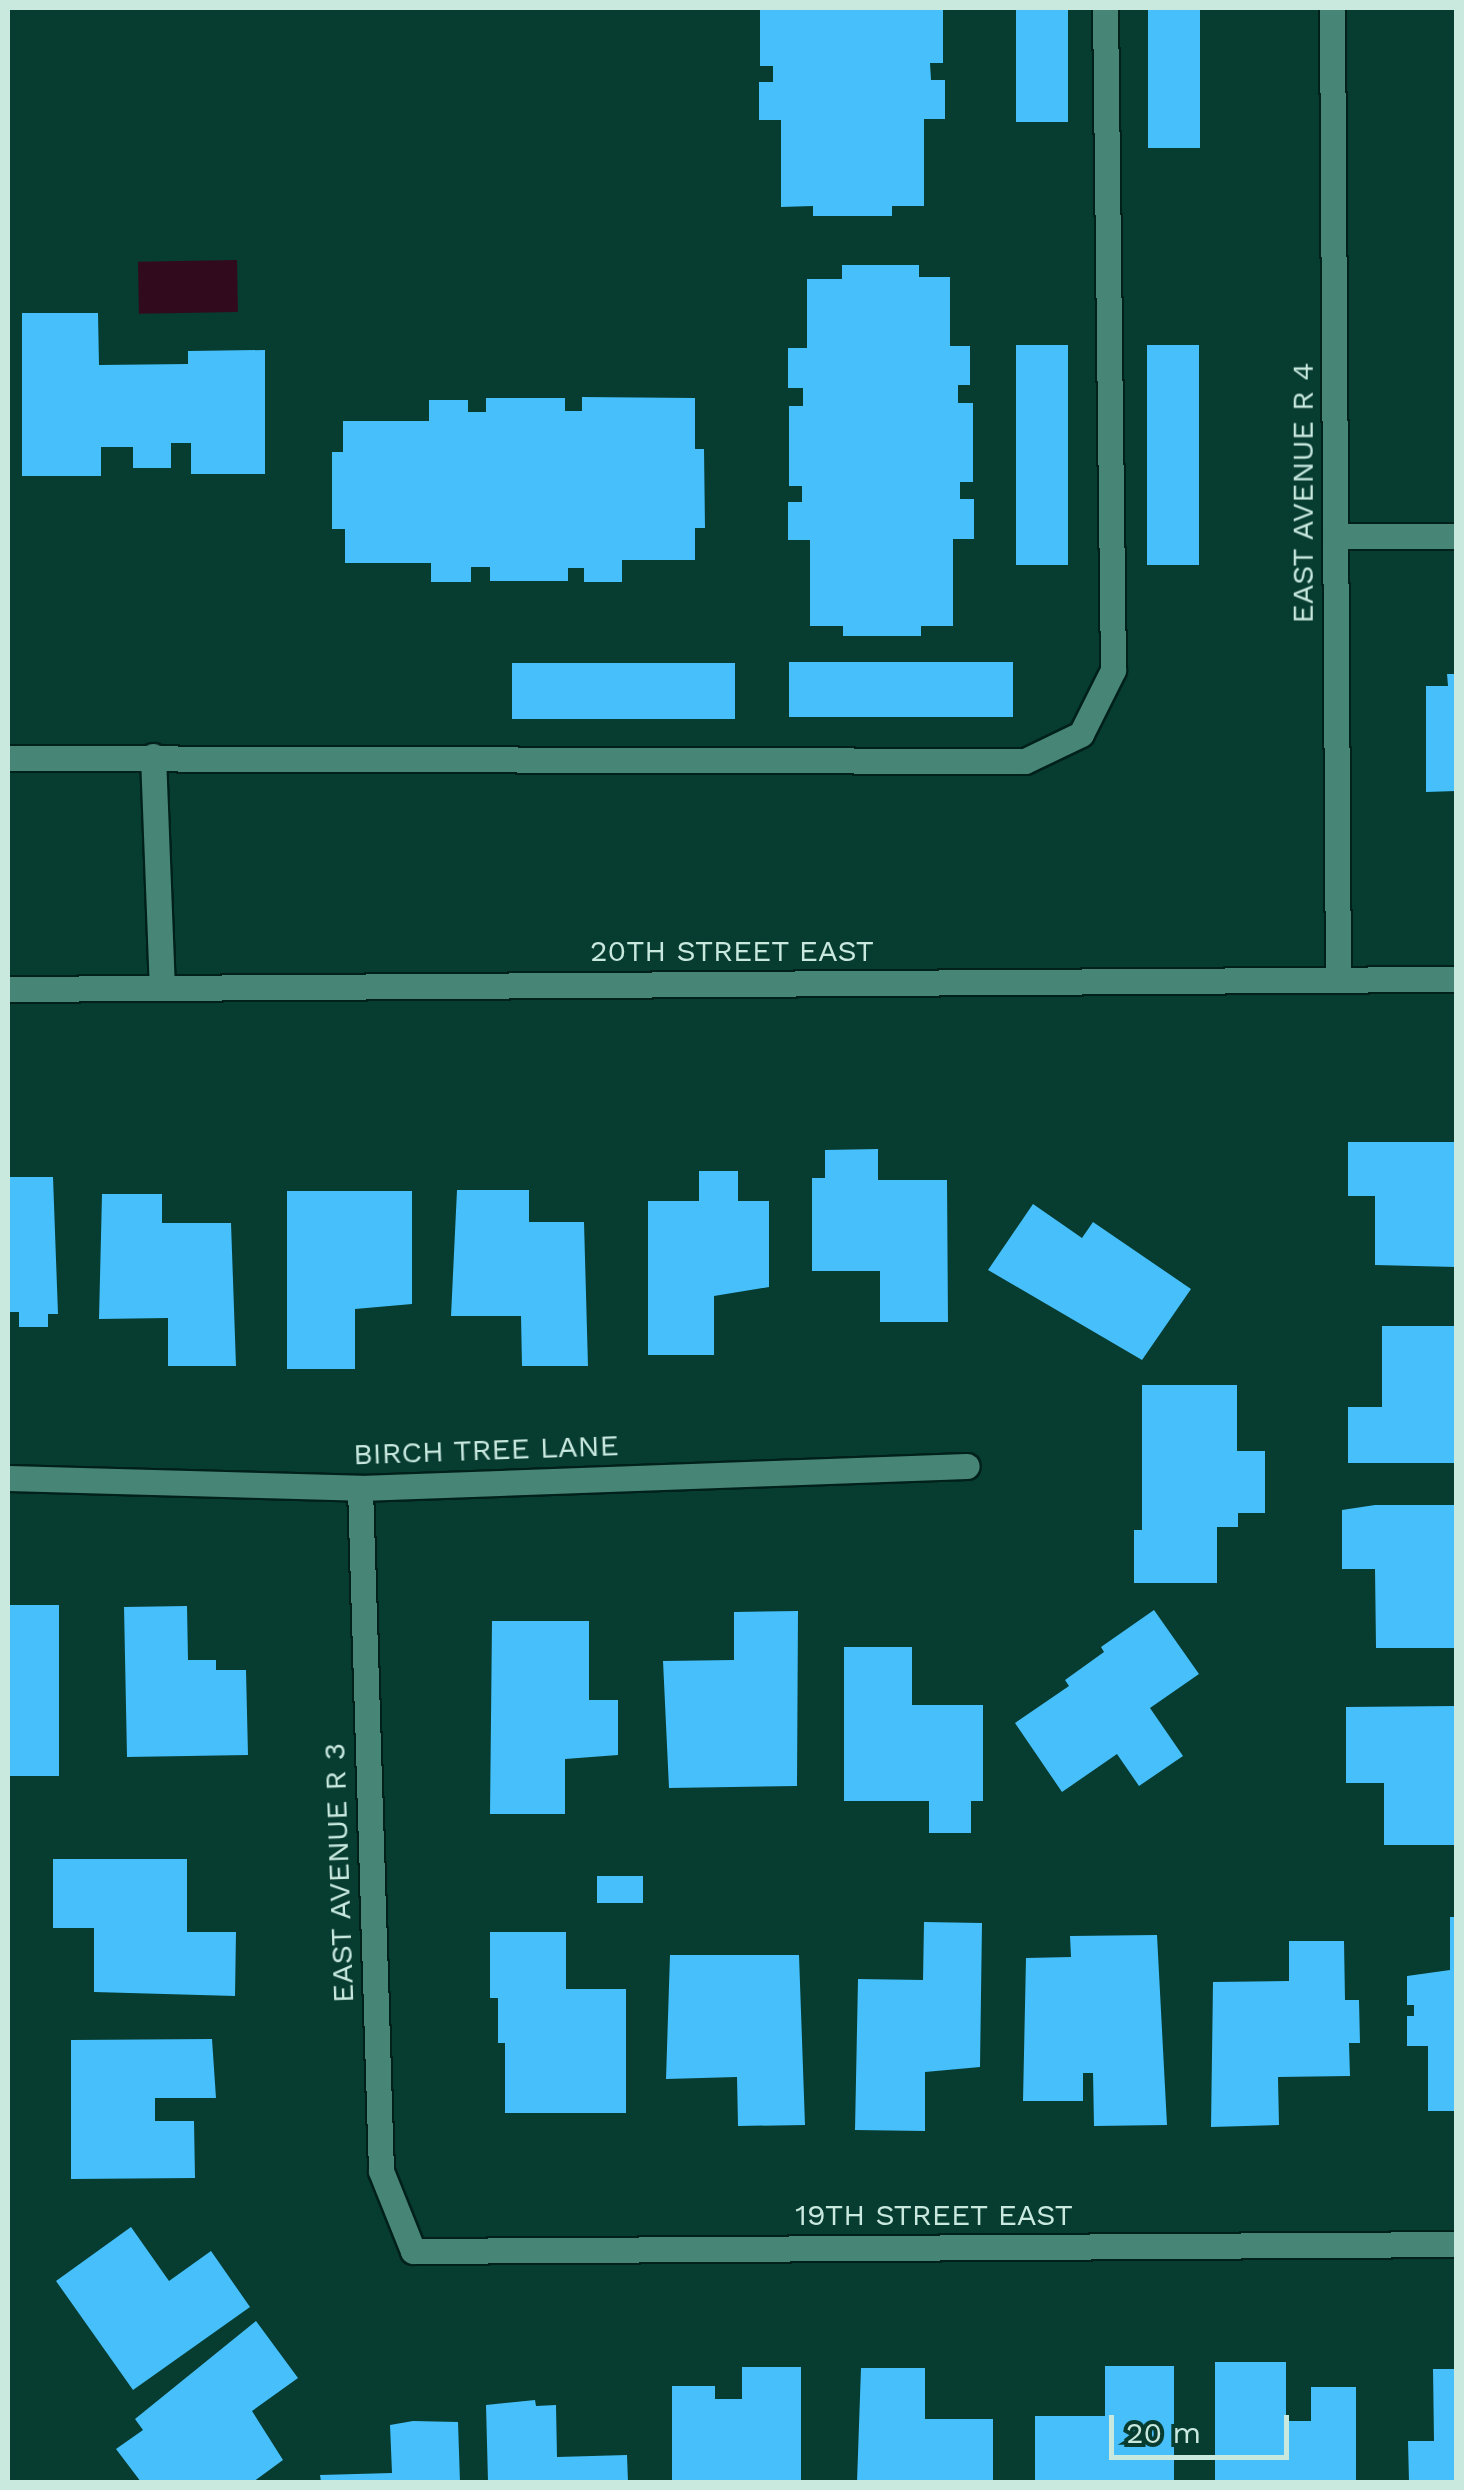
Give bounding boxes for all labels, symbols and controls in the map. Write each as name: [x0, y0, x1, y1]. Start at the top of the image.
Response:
street label: EAST AVENUE R 4: [1285, 361, 1321, 625]
street label: 20TH STREET EAST: [590, 933, 874, 969]
street label: BIRCH TREE LANE: [352, 1427, 620, 1473]
street label: EAST AVENUE R 3: [316, 1741, 362, 2005]
street label: 19TH STREET EAST: [795, 2197, 1073, 2233]
scale bar: [1114, 2395, 1294, 2457]
text: 20 m: [1126, 2415, 1201, 2450]

